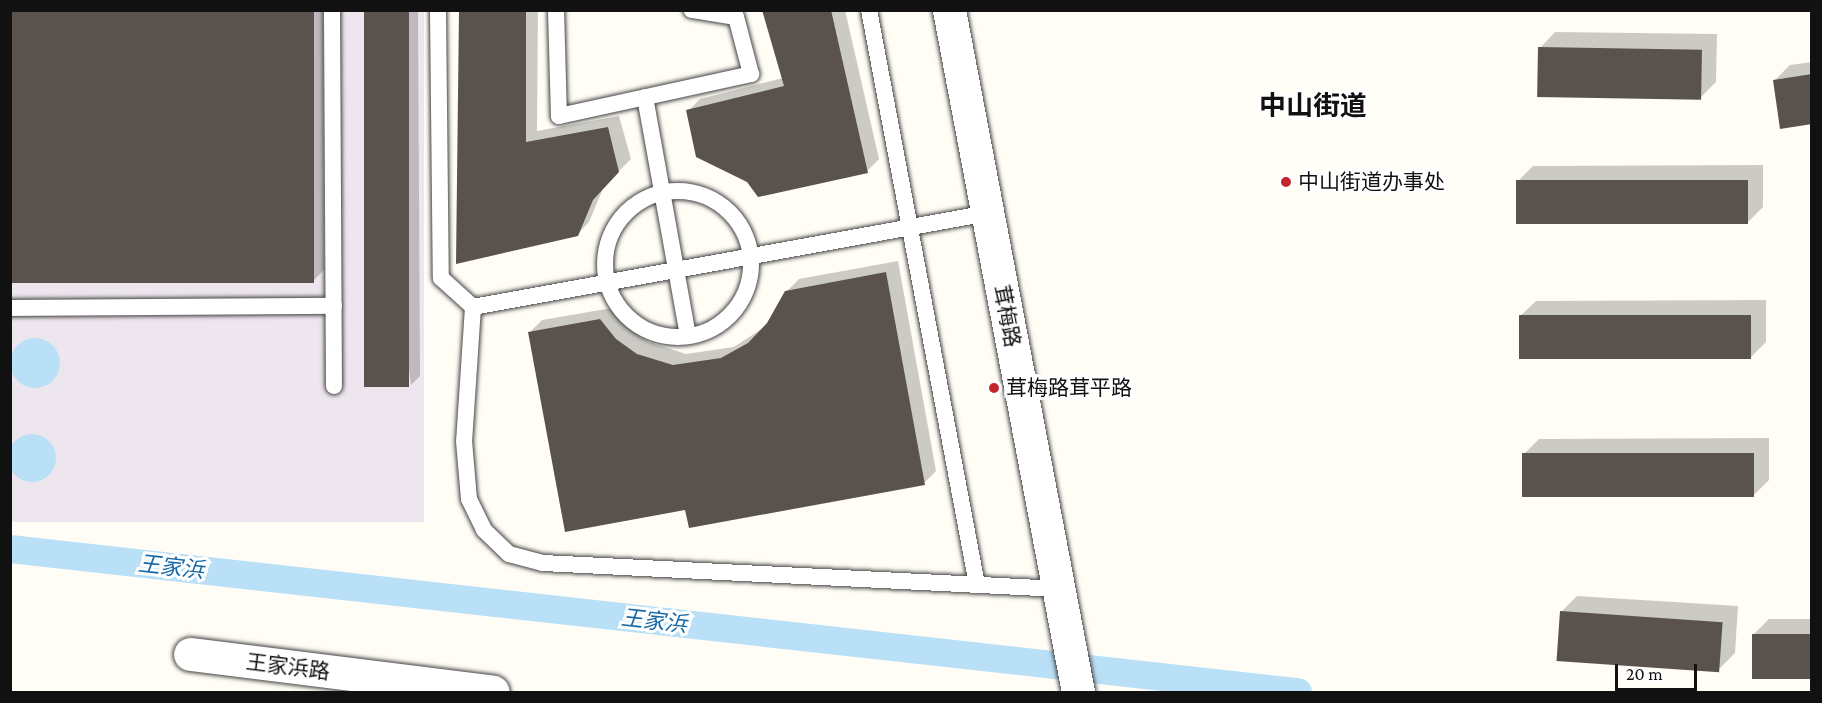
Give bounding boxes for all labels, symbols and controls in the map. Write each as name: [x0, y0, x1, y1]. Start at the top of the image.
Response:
district label: 中山街道: [1259, 91, 1367, 123]
place label: 中山街道办事处: [1298, 169, 1445, 195]
marker: 中山街道办事处: [1279, 175, 1293, 189]
street label: 茸梅路: [989, 283, 1025, 349]
place label: 茸梅路茸平路: [1006, 375, 1132, 401]
marker: 茸梅路茸平路: [987, 381, 1001, 395]
water label: 王家浜: [137, 550, 205, 584]
water label: 王家浜: [620, 604, 688, 638]
street label: 王家浜路: [245, 649, 331, 685]
scale bar: [1618, 652, 1700, 690]
text: 20 m: [1626, 664, 1663, 684]

